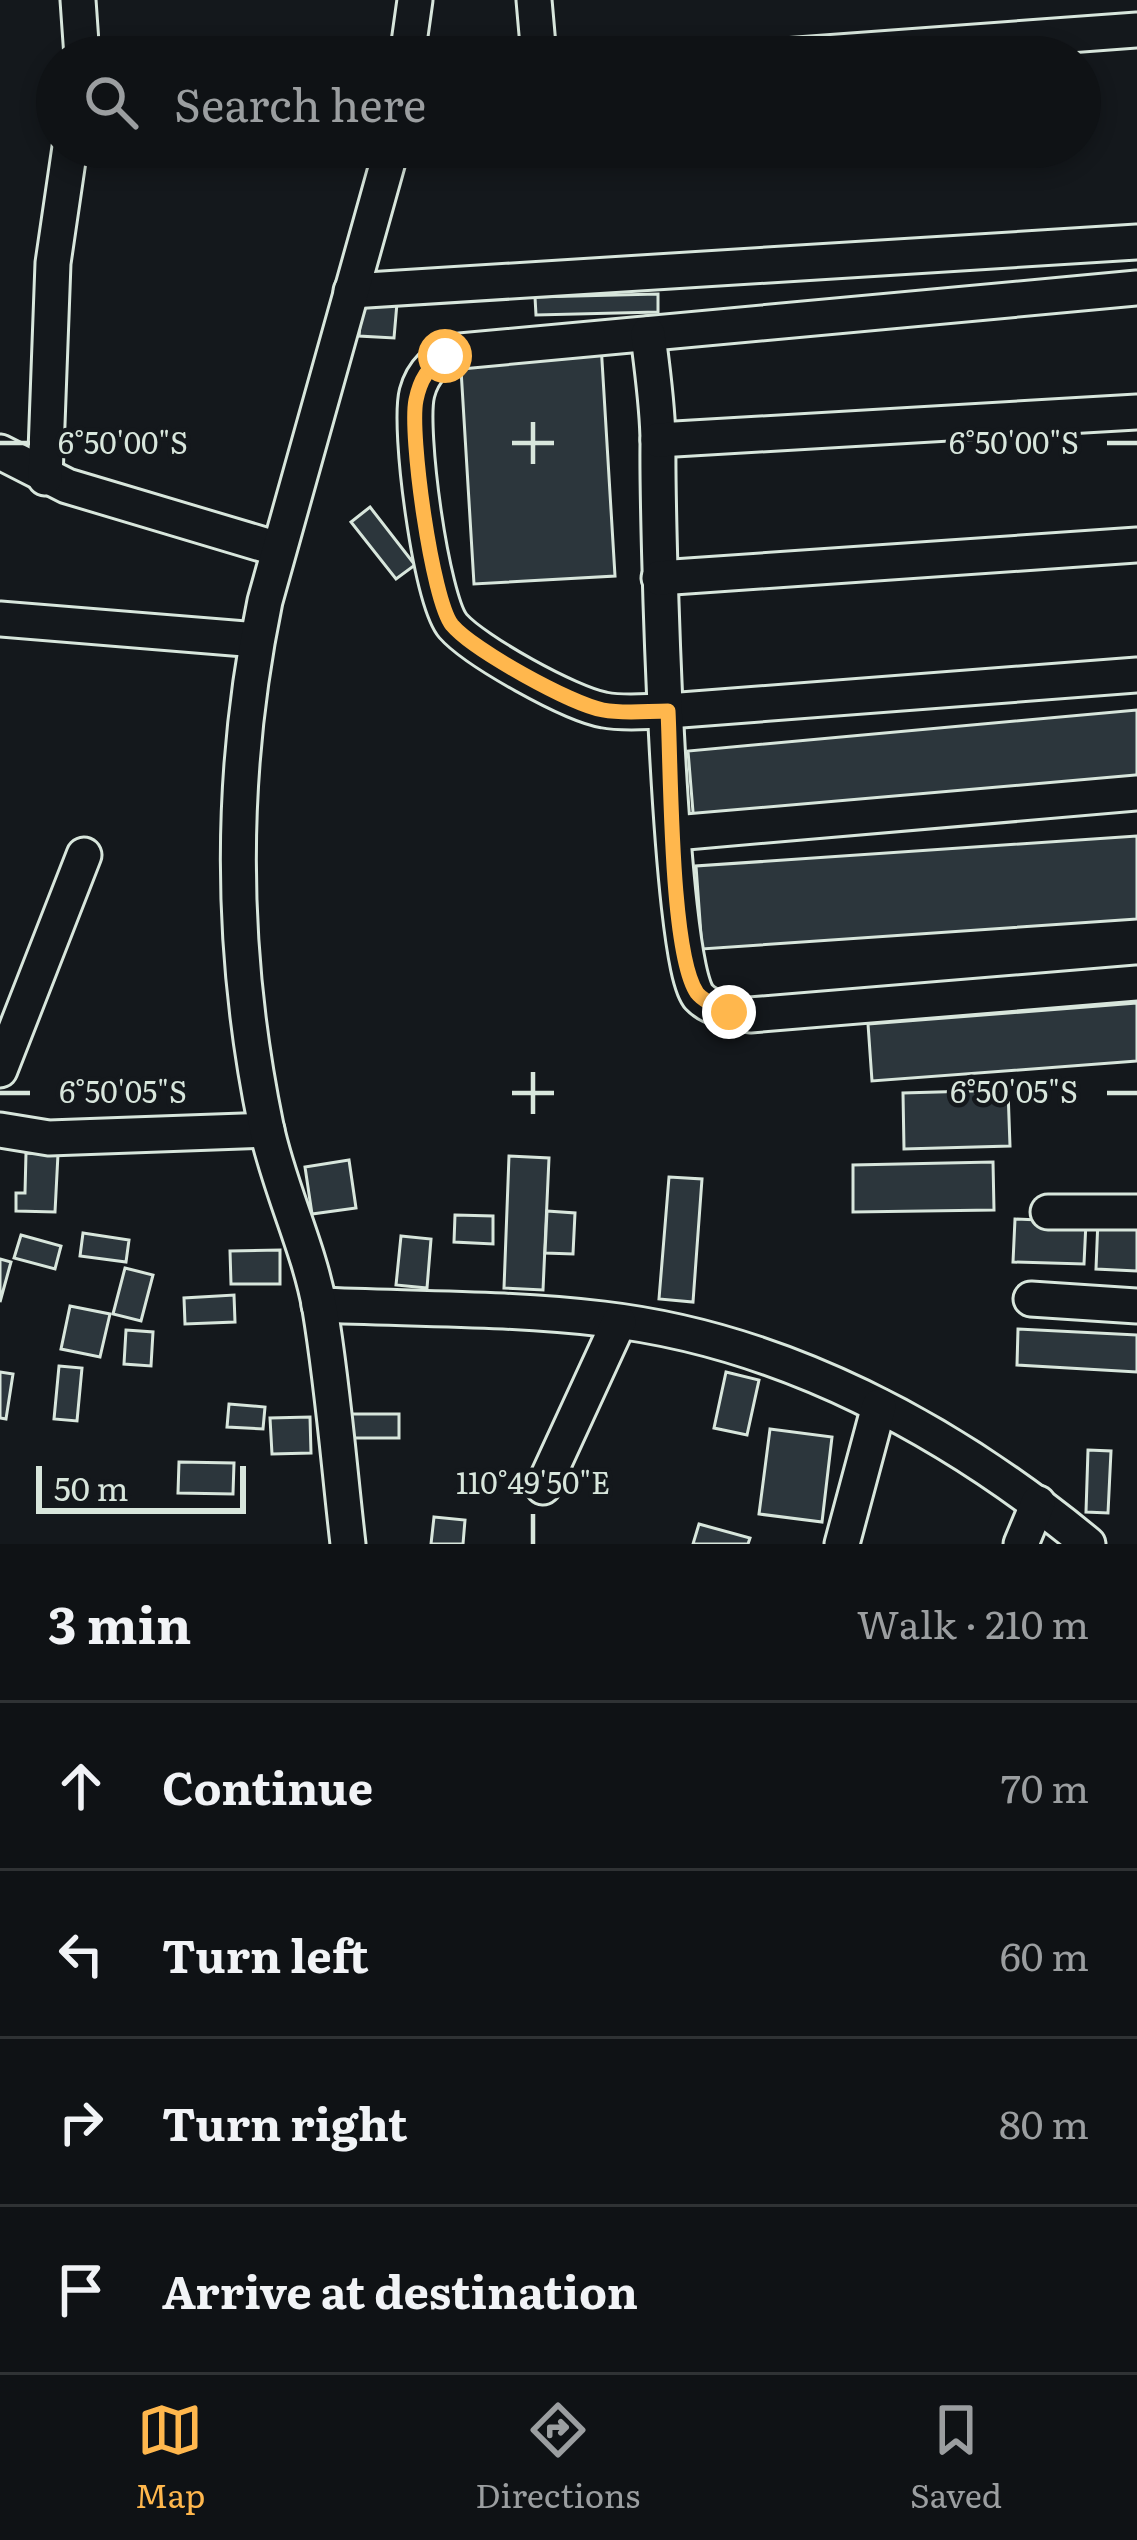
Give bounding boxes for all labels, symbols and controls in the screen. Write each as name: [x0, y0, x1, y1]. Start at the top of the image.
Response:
search box: [36, 36, 1101, 168]
icon: search: [78, 69, 144, 135]
text: Search here: [174, 69, 426, 136]
route start: [418, 329, 472, 383]
text: 6°50'00"S: [58, 419, 188, 463]
text: 6°50'00"S: [949, 419, 1079, 463]
route end: [702, 985, 756, 1039]
text: 6°50'05"S: [59, 1068, 187, 1112]
text: 6°50'05"S: [950, 1068, 1078, 1112]
text: 110°49'50"E: [456, 1459, 610, 1503]
scale bar: [36, 1460, 246, 1513]
text: 50 m: [54, 1462, 128, 1511]
text: 3 min: [48, 1584, 192, 1660]
text: Walk · 210 m: [857, 1593, 1089, 1651]
text: Continue: [162, 1752, 373, 1819]
icon: ahead: [48, 1753, 114, 1819]
text: 70 m: [1001, 1757, 1089, 1815]
text: Turn left: [162, 1920, 369, 1987]
icon: left: [48, 1921, 114, 1987]
text: 60 m: [1000, 1925, 1089, 1983]
text: Turn right: [162, 2088, 408, 2155]
icon: right: [48, 2089, 114, 2155]
text: 80 m: [999, 2093, 1089, 2151]
text: Arrive at destination: [162, 2256, 638, 2323]
icon: arrive: [48, 2257, 114, 2323]
tab: Map: [135, 2397, 205, 2518]
tab: Directions: [475, 2397, 640, 2518]
tab: Saved: [910, 2397, 1002, 2518]

